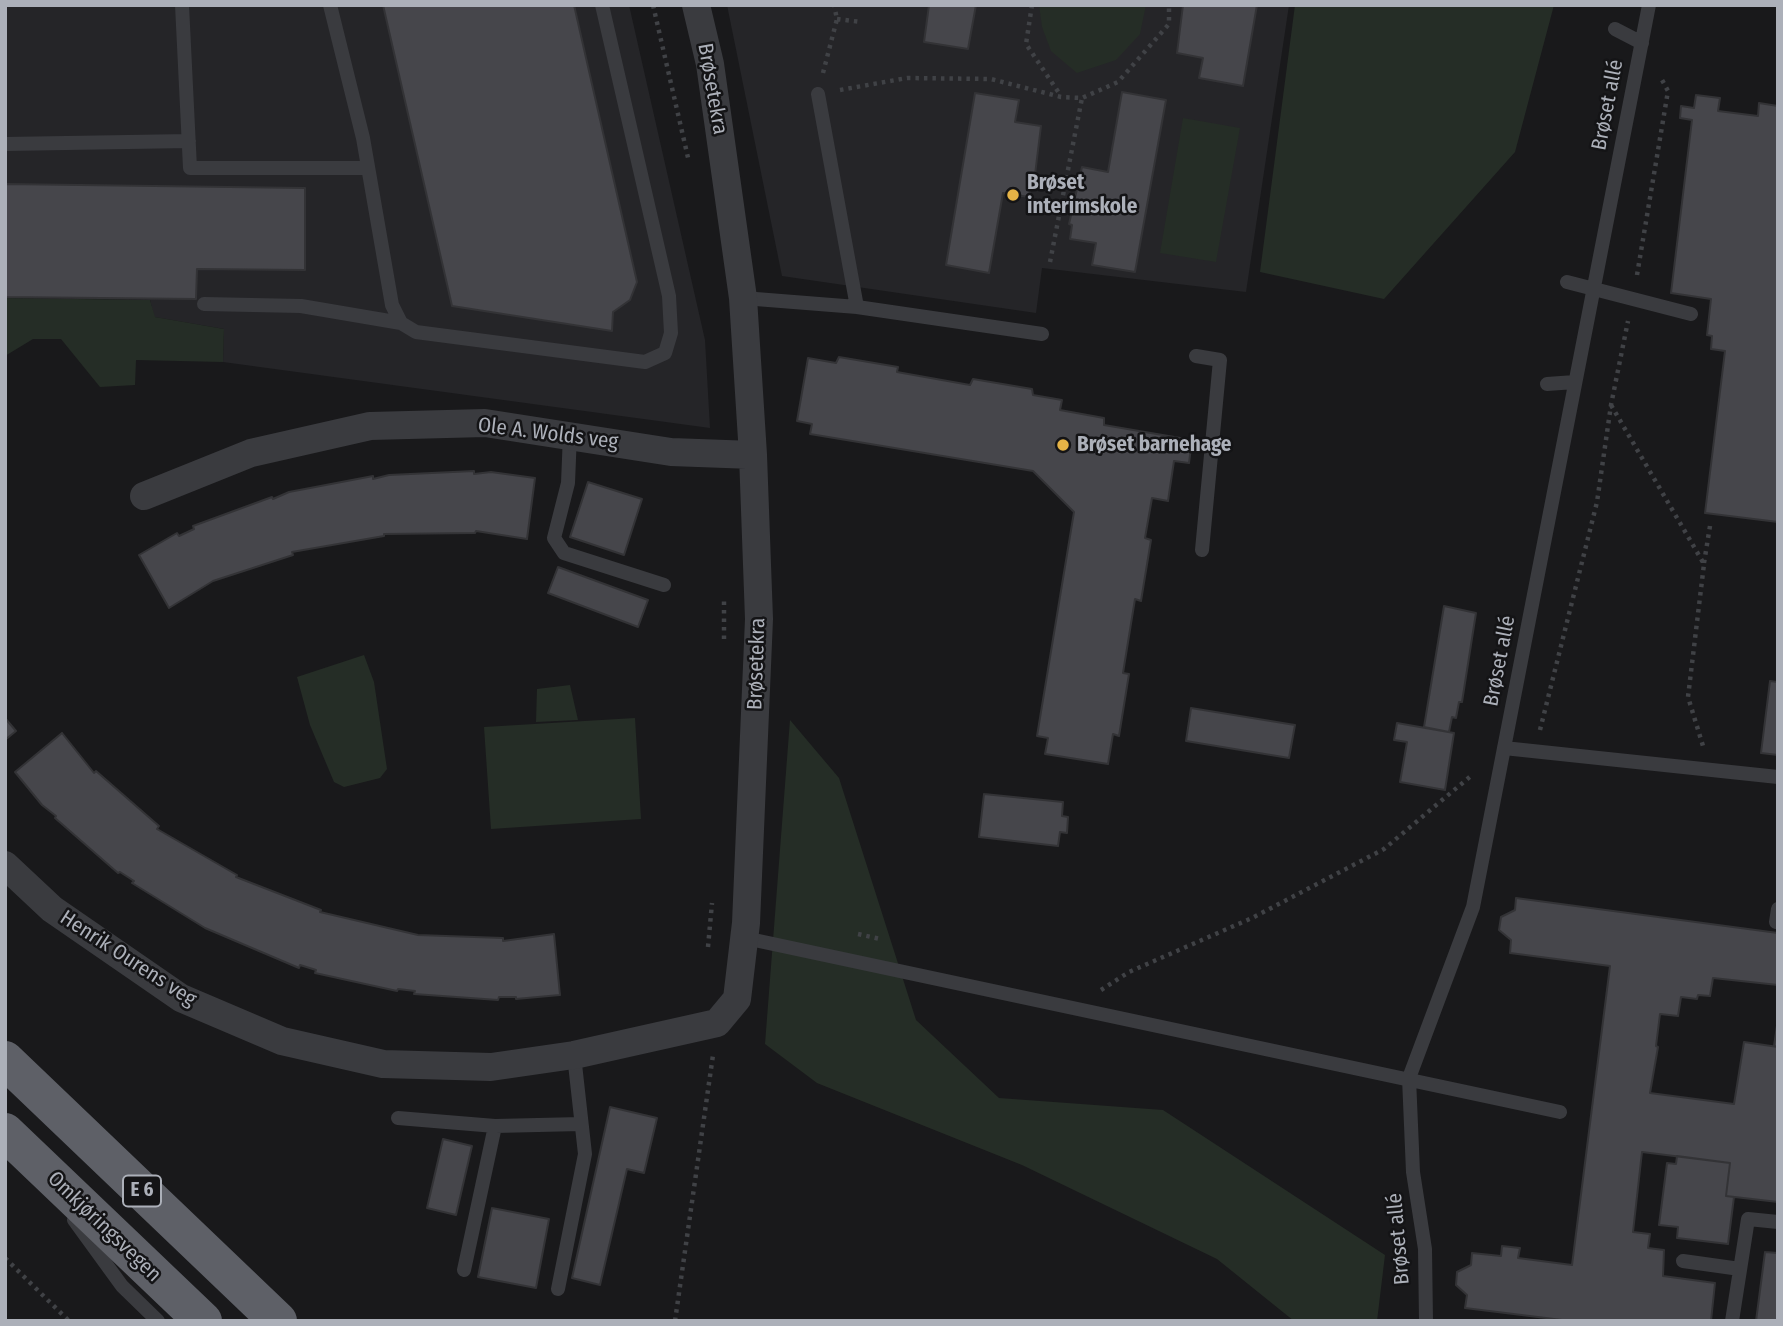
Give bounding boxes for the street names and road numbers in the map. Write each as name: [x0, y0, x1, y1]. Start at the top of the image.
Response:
street label: Brøsetekra: [692, 41, 732, 137]
street label: Brøset allé: [1587, 58, 1629, 152]
street label: Ole A. Wolds veg: [476, 413, 620, 455]
street label: Brøset allé: [1479, 614, 1521, 708]
street label: Brøsetekra: [743, 617, 771, 711]
street label: Henrik Ourens veg: [55, 906, 201, 1012]
street label: Omkjøringsvegen: [42, 1166, 166, 1288]
road number: E 6: [123, 1176, 161, 1206]
street label: Brøset allé: [1382, 1192, 1416, 1286]

